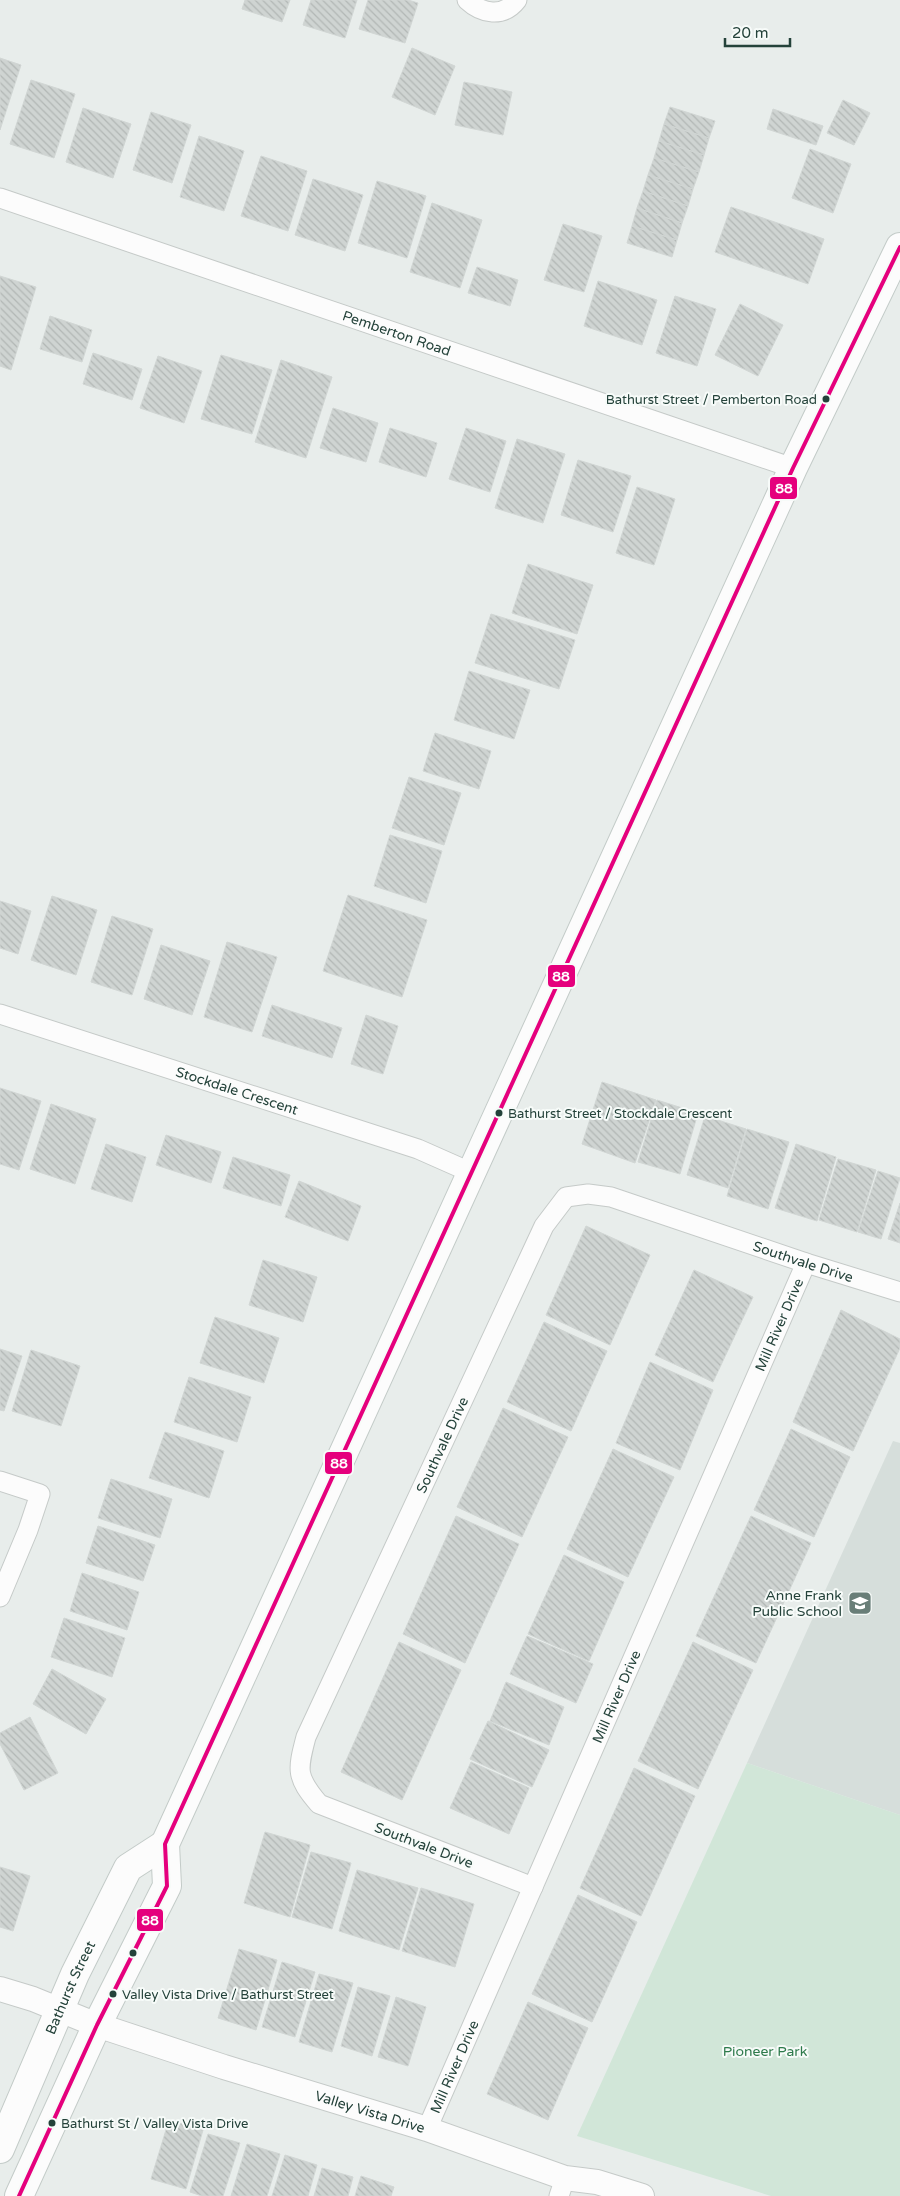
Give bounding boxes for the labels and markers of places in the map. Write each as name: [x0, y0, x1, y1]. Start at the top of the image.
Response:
place label: Bathurst Street / Pemberton Road: [606, 392, 817, 408]
marker: Bathurst Street / Pemberton Road: [821, 394, 831, 404]
place label: Bathurst Street / Stockdale Crescent: [508, 1106, 732, 1122]
marker: Bathurst Street / Stockdale Crescent: [494, 1108, 504, 1118]
place label: Anne Frank Public School: [752, 1587, 842, 1620]
school or university icon: Anne Frank Public School: [847, 1590, 873, 1616]
unlabelled marker: [128, 1948, 138, 1958]
place label: Valley Vista Drive / Bathurst Street: [122, 1987, 334, 2003]
marker: Valley Vista Drive / Bathurst Street: [108, 1989, 118, 1999]
place label: Bathurst St / Valley Vista Drive: [61, 2116, 248, 2132]
marker: Bathurst St / Valley Vista Drive: [47, 2118, 57, 2128]

